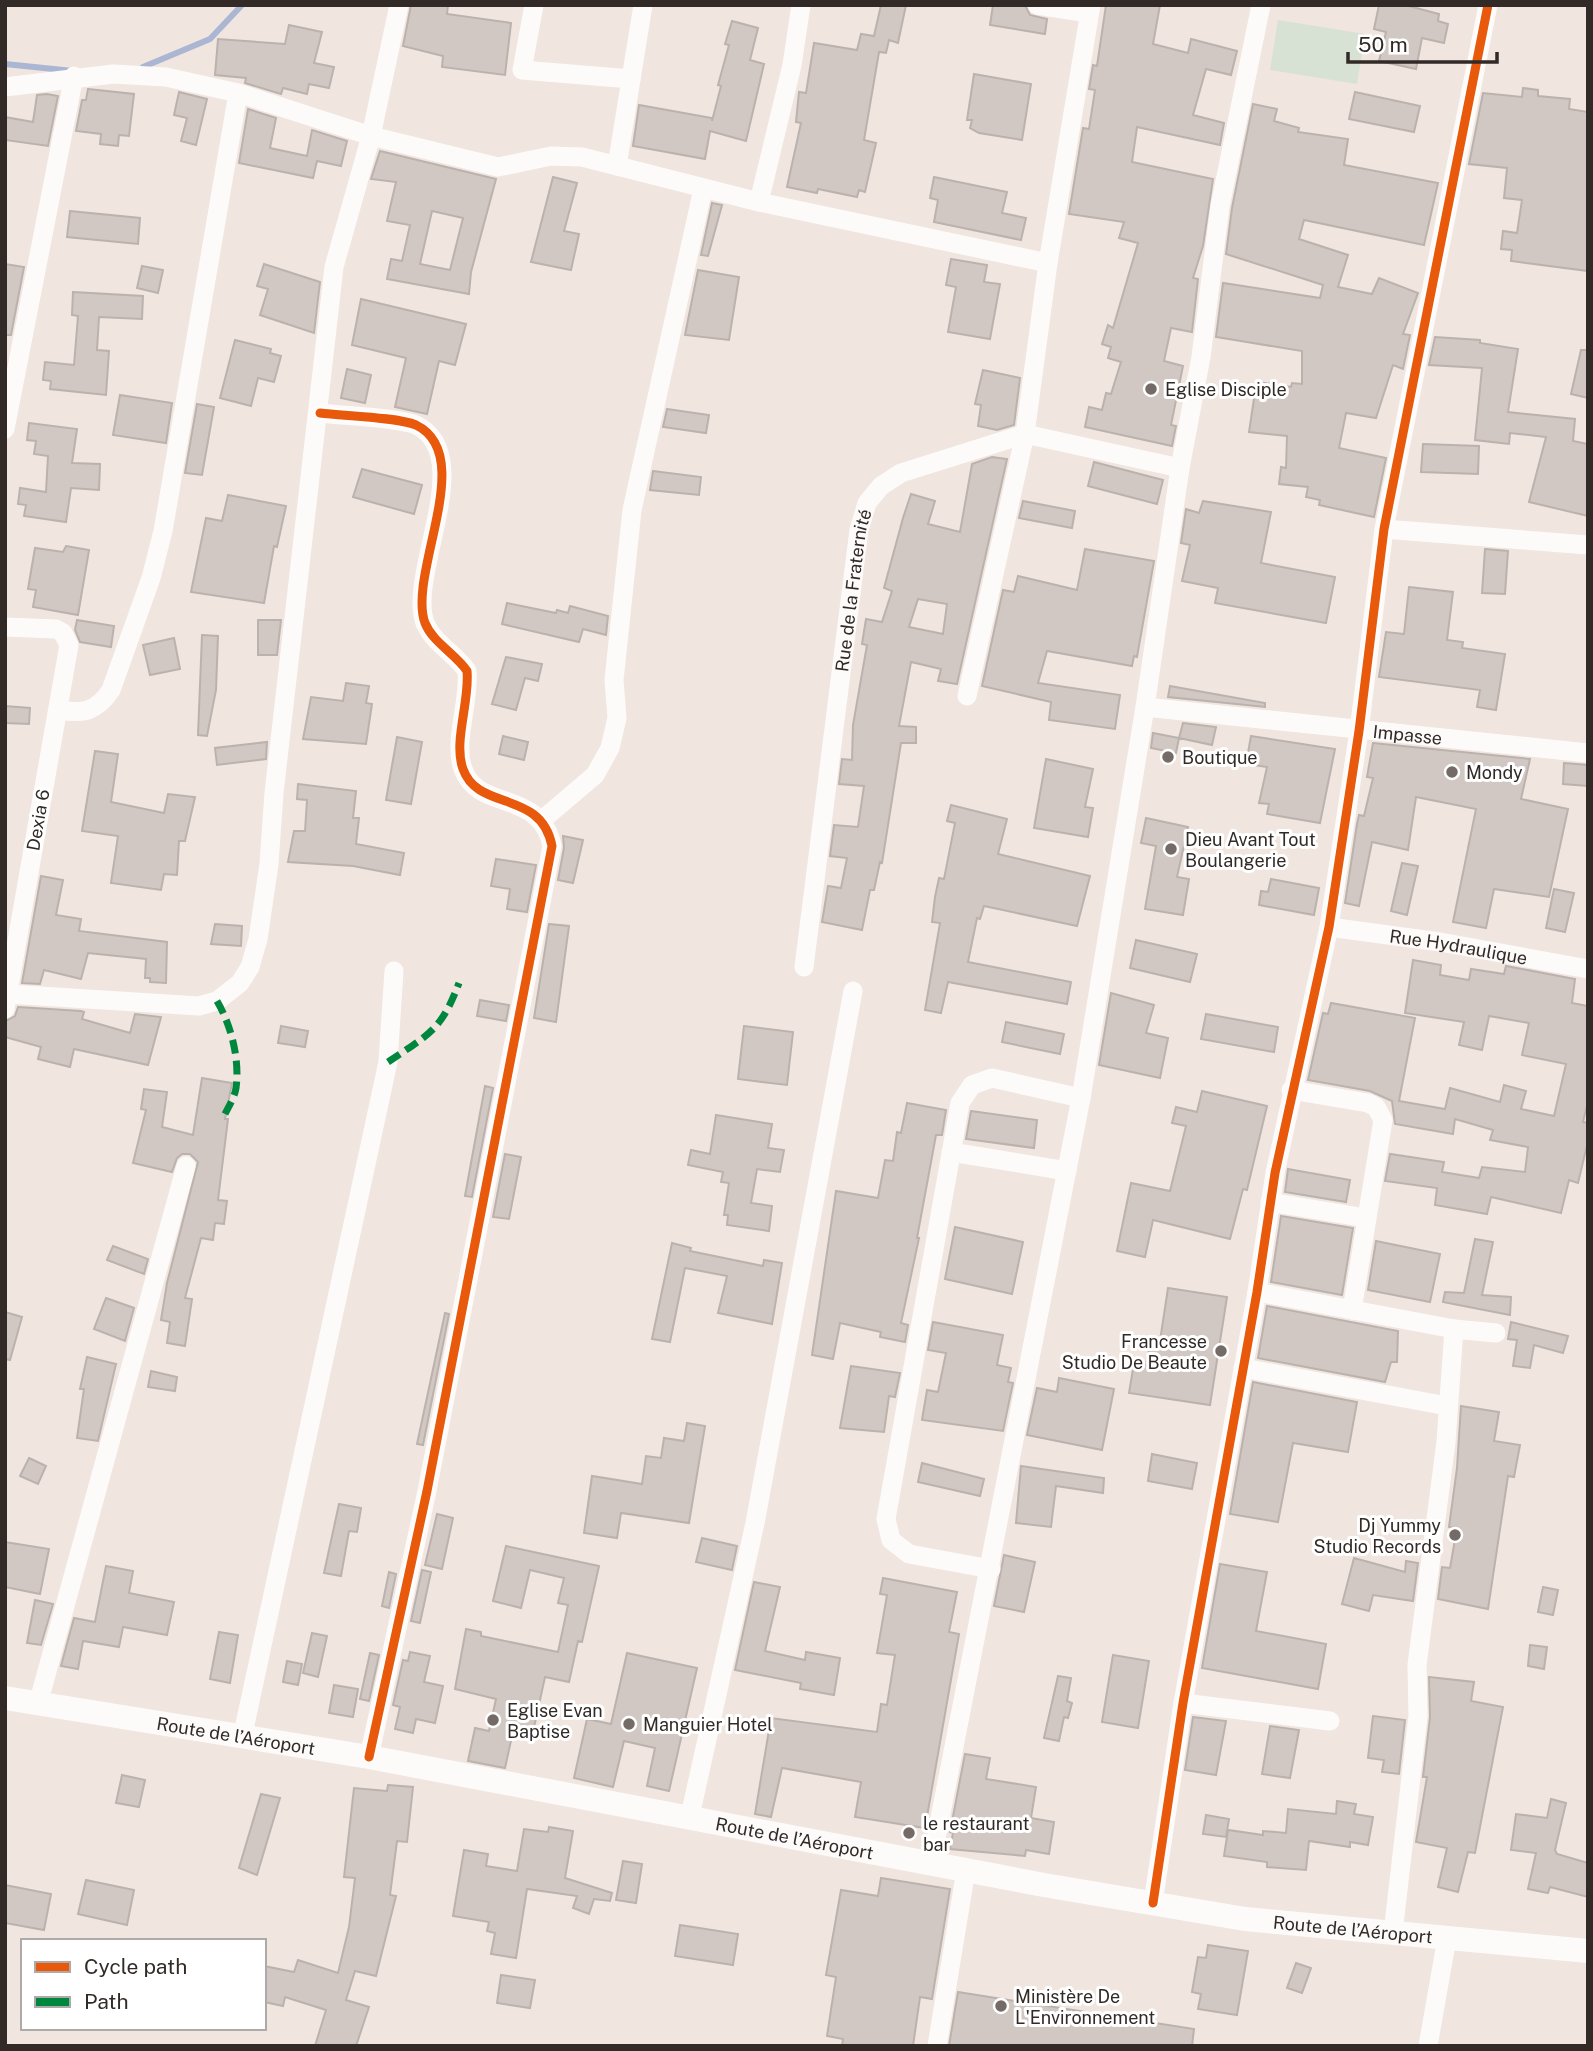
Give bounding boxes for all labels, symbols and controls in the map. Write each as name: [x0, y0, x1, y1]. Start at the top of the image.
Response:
scale bar: [1348, 21, 1497, 65]
text: 50 m: [1358, 32, 1408, 57]
place label: Eglise Disciple: [1165, 379, 1287, 400]
marker: Eglise Disciple: [1143, 381, 1159, 397]
street label: Rue de la Fraternité: [831, 506, 875, 673]
street label: Impasse: [1372, 720, 1443, 748]
place label: Boutique: [1182, 747, 1258, 768]
marker: Boutique: [1160, 749, 1176, 765]
place label: Mondy: [1466, 762, 1523, 783]
marker: Mondy: [1444, 764, 1460, 780]
street label: Dexia 6: [22, 788, 54, 852]
place label: Dieu Avant Tout Boulangerie: [1185, 829, 1316, 871]
marker: Dieu Avant Tout Boulangerie: [1163, 841, 1179, 857]
street label: Rue Hydraulique: [1388, 925, 1529, 968]
place label: Francesse Studio De Beaute: [1062, 1331, 1207, 1373]
marker: Francesse Studio De Beaute: [1213, 1343, 1229, 1359]
place label: Dj Yummy Studio Records: [1313, 1515, 1441, 1557]
marker: Dj Yummy Studio Records: [1447, 1527, 1463, 1543]
place label: Eglise Evan Baptise: [507, 1700, 603, 1742]
street label: Route de l’Aéroport: [155, 1712, 317, 1759]
marker: Eglise Evan Baptise: [485, 1712, 501, 1728]
place label: Manguier Hotel: [643, 1714, 773, 1735]
marker: Manguier Hotel: [621, 1716, 637, 1732]
street label: Route de l’Aéroport: [714, 1812, 875, 1863]
place label: le restaurant bar: [923, 1813, 1030, 1855]
marker: le restaurant bar: [901, 1825, 917, 1841]
street label: Route de l’Aéroport: [1272, 1911, 1434, 1947]
legend: [21, 1939, 266, 2030]
text: Cycle path: [84, 1954, 187, 1979]
place label: Ministère De L'Environnement: [1015, 1986, 1155, 2028]
text: Path: [84, 1989, 129, 2014]
marker: Ministère De L'Environnement: [993, 1998, 1009, 2014]

